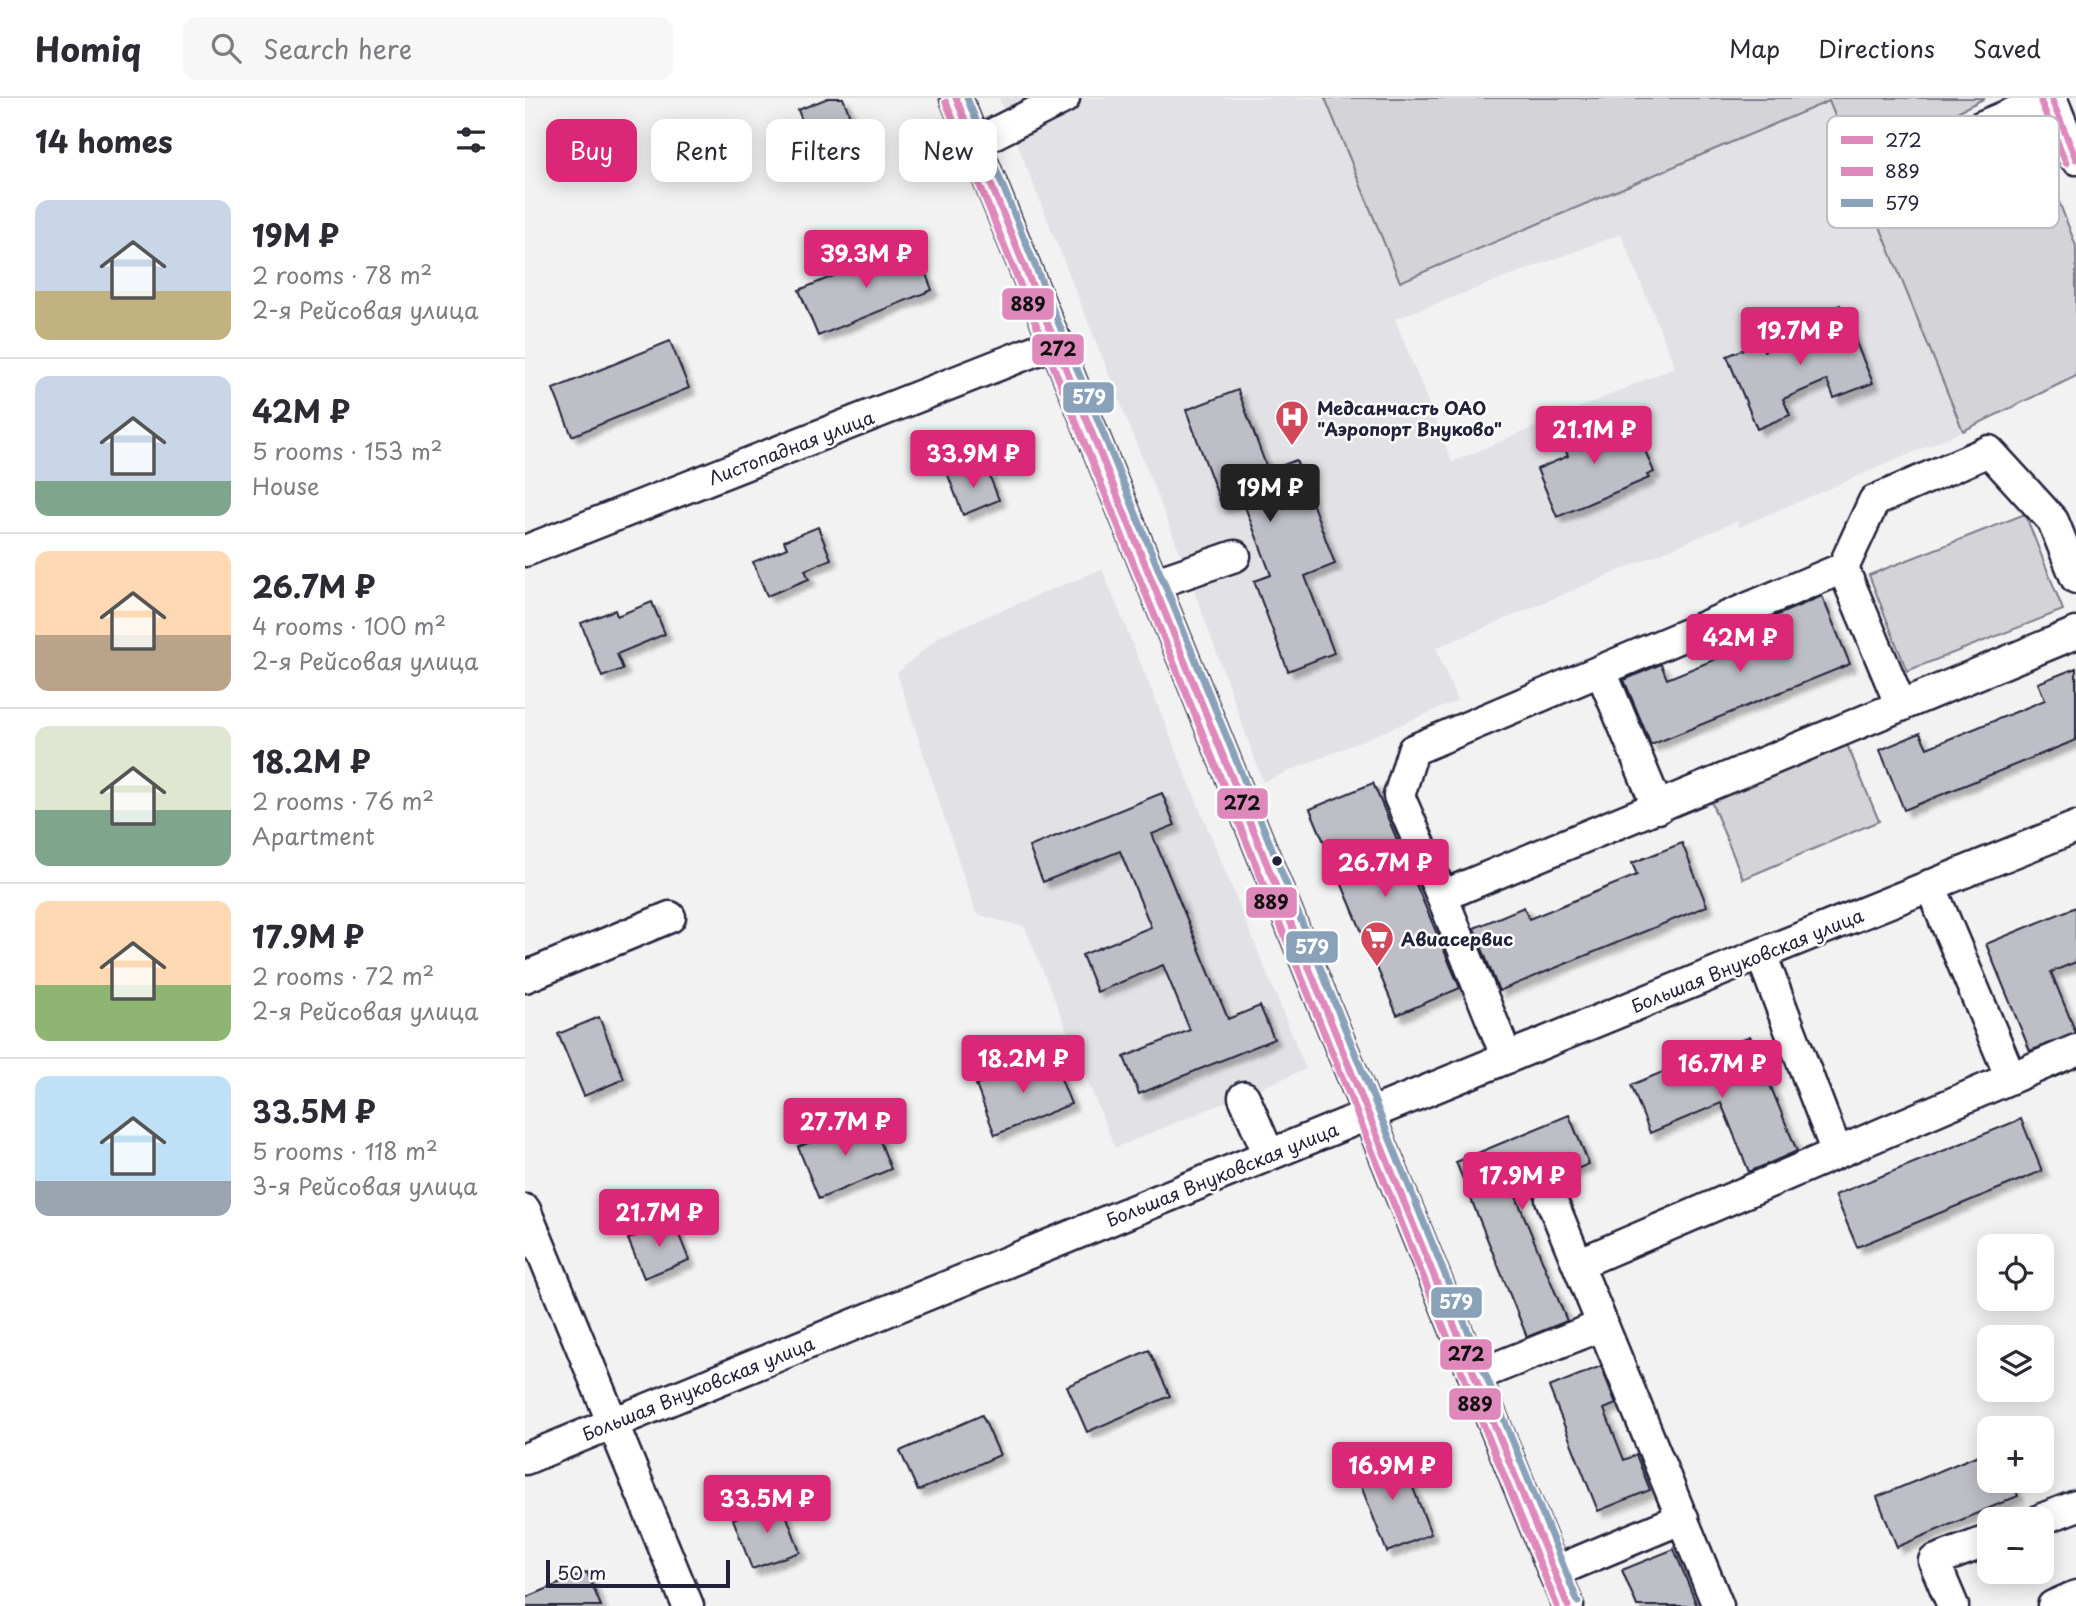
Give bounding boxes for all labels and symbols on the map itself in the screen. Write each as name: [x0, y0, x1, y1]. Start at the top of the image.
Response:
legend: [1827, 116, 2059, 228]
text: 272: [1885, 125, 1922, 153]
text: 889: [1885, 156, 1920, 184]
text: 579: [1885, 188, 1919, 216]
pin: 39.3M ₽: [801, 230, 931, 290]
line badge: 889: [1001, 287, 1055, 321]
text: 889: [1010, 289, 1046, 317]
pin: 19.7M ₽: [1735, 308, 1865, 367]
line badge: 272: [1031, 333, 1085, 366]
text: 272: [1039, 334, 1077, 362]
line badge: 579: [1062, 381, 1115, 414]
text: 579: [1072, 382, 1106, 410]
place label: Медсанчасть ОАО "Аэропорт Внуково": [1317, 394, 1502, 442]
hospital icon: Медсанчасть ОАО "Аэропорт Внуково": [1273, 398, 1311, 447]
street label: Листопадная улица: [704, 403, 878, 491]
pin: 21.1M ₽: [1529, 406, 1659, 466]
pin: 33.9M ₽: [908, 430, 1038, 490]
pin: 19M ₽: [1221, 464, 1319, 524]
pin: 42M ₽: [1691, 614, 1789, 674]
line badge: 272: [1216, 787, 1269, 820]
text: 272: [1223, 788, 1261, 816]
pin: 26.7M ₽: [1320, 840, 1450, 899]
unlabelled marker: [1270, 854, 1284, 868]
line badge: 889: [1245, 886, 1298, 919]
text: 889: [1253, 887, 1289, 915]
street label: Большая Внуковская улица: [1627, 901, 1868, 1019]
supermarket icon: Авиасервис: [1358, 919, 1396, 968]
place label: Авиасервис: [1401, 925, 1513, 952]
line badge: 579: [1285, 930, 1339, 964]
text: 579: [1295, 932, 1329, 960]
pin: 18.2M ₽: [958, 1035, 1088, 1095]
pin: 16.7M ₽: [1657, 1040, 1787, 1100]
pin: 27.7M ₽: [780, 1098, 910, 1158]
street label: Большая Внуковская улица: [1102, 1115, 1343, 1233]
pin: 17.9M ₽: [1457, 1152, 1587, 1212]
pin: 21.7M ₽: [594, 1190, 724, 1249]
line badge: 579: [1430, 1286, 1483, 1319]
text: 579: [1439, 1287, 1473, 1315]
street label: Большая Внуковская улица: [578, 1329, 819, 1447]
line badge: 272: [1439, 1338, 1493, 1371]
text: 272: [1447, 1339, 1485, 1367]
line badge: 889: [1448, 1387, 1502, 1421]
text: 889: [1457, 1389, 1493, 1417]
pin: 16.9M ₽: [1327, 1442, 1457, 1502]
pin: 33.5M ₽: [702, 1476, 832, 1535]
scale bar: [546, 1557, 730, 1589]

